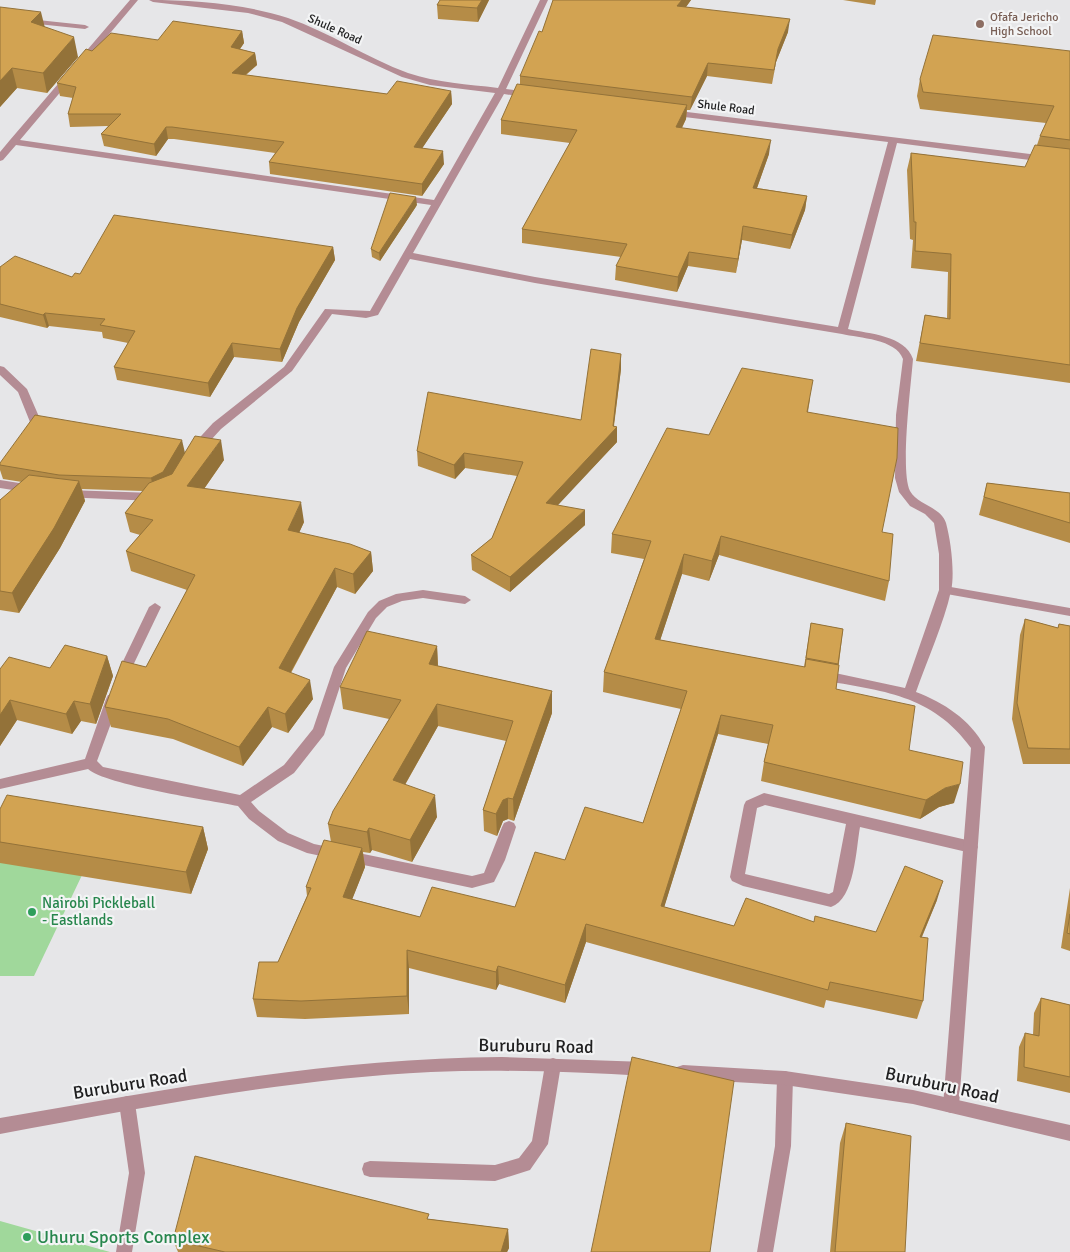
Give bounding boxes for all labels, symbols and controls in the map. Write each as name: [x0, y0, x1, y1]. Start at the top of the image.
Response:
place label: Ofafa Jericho High School: [990, 10, 1058, 39]
street label: Shule Road: [305, 11, 364, 48]
marker: Ofafa Jericho High School: [974, 18, 986, 30]
street label: Shule Road: [696, 97, 755, 118]
place label: Nairobi Pickleball - Eastlands: [42, 894, 155, 929]
marker: Nairobi Pickleball - Eastlands: [26, 906, 38, 918]
street label: Buruburu Road: [478, 1034, 594, 1058]
street label: Buruburu Road: [883, 1062, 1001, 1108]
street label: Buruburu Road: [71, 1064, 189, 1104]
place label: Uhuru Sports Complex: [37, 1226, 210, 1248]
marker: Uhuru Sports Complex: [21, 1231, 33, 1243]

